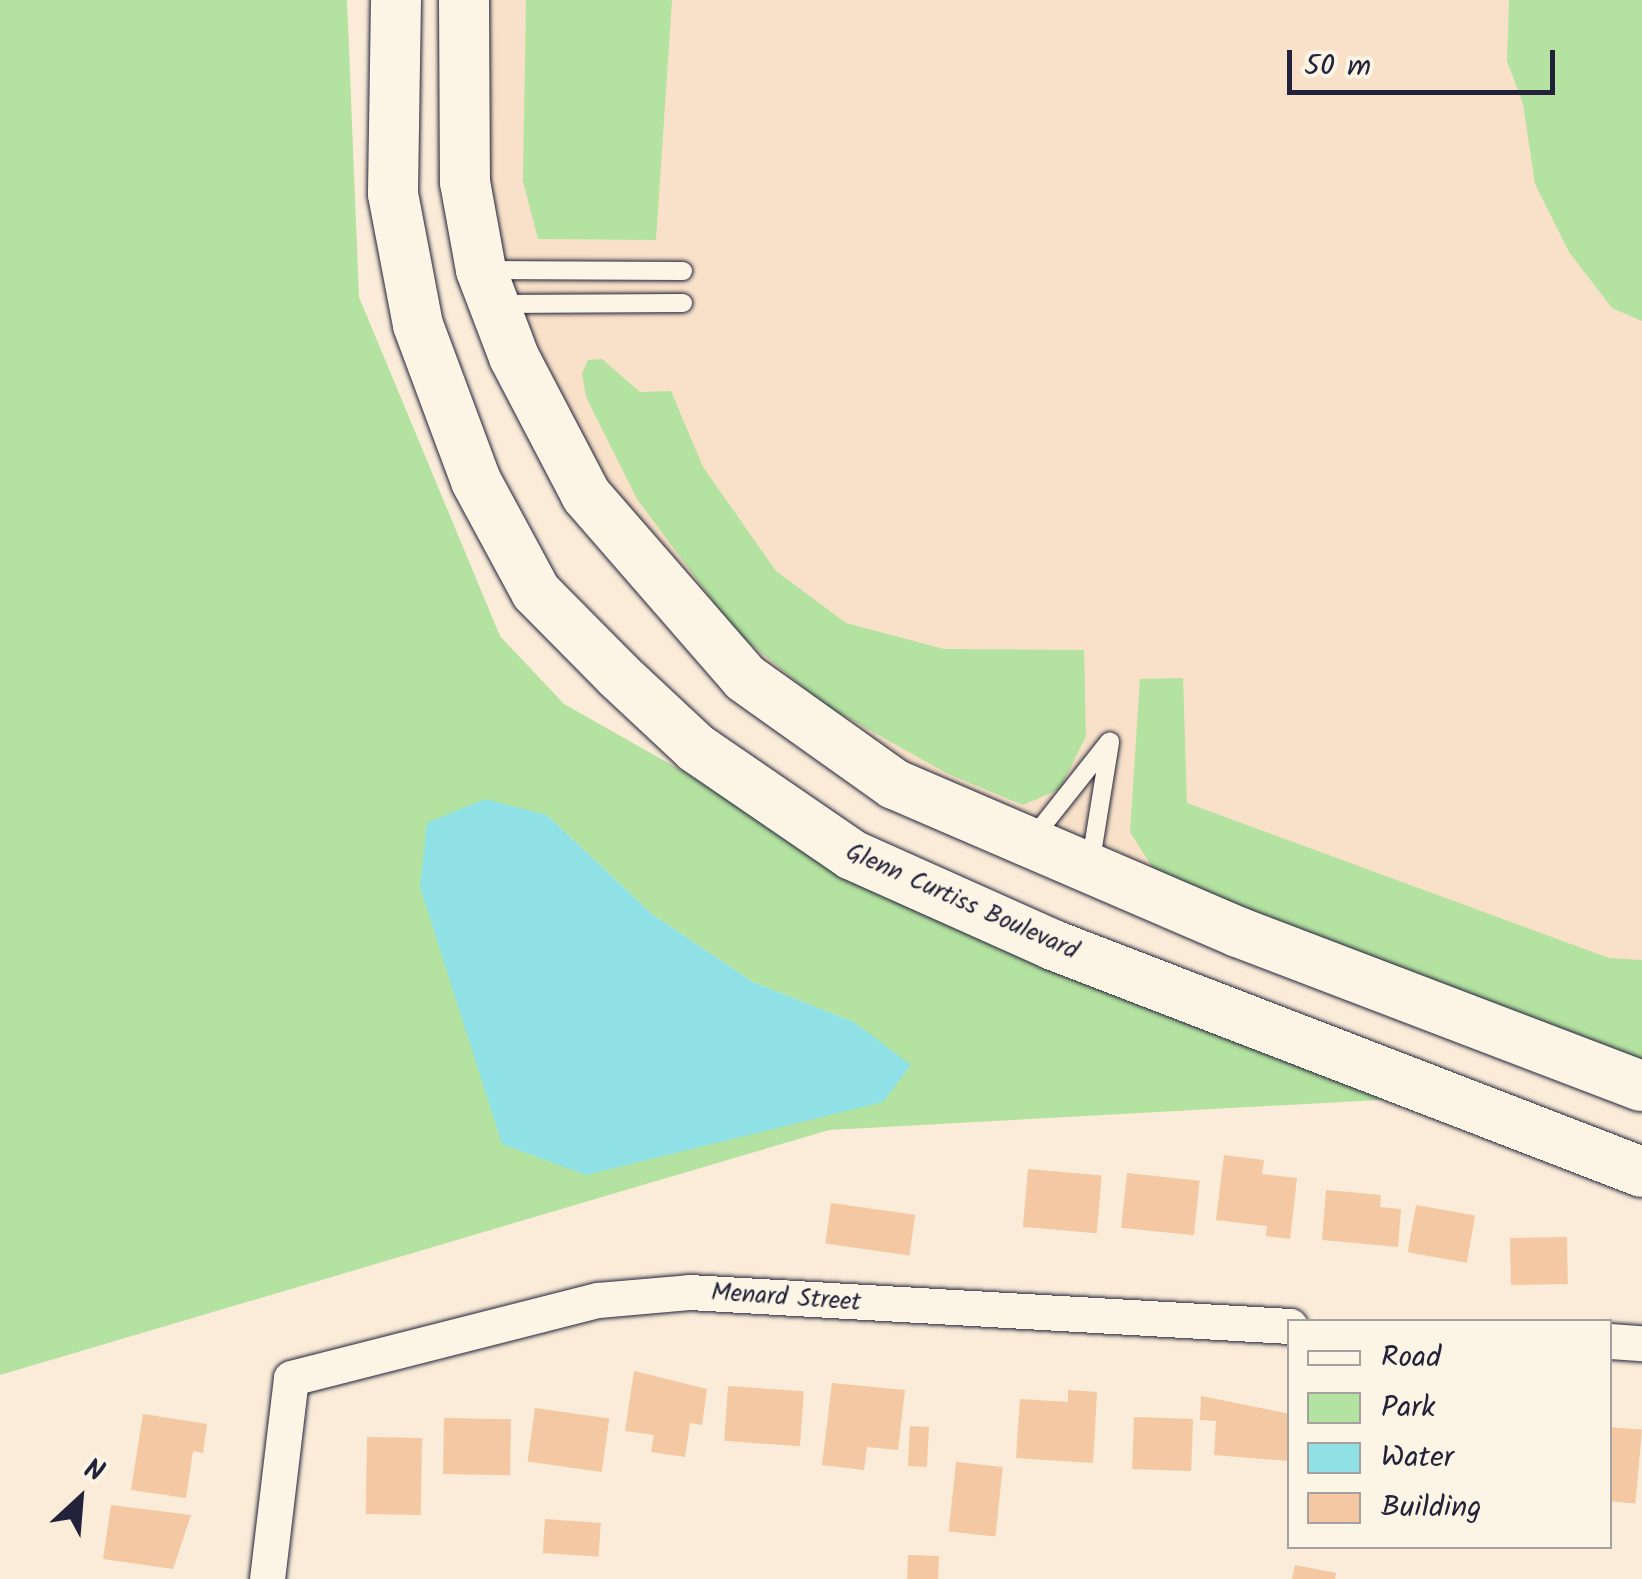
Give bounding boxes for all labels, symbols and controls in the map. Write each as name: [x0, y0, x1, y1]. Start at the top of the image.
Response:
scale bar: [1292, 30, 1560, 92]
text: 50 m: [1304, 43, 1371, 91]
street label: Glenn Curtiss Boulevard: [841, 837, 1083, 967]
street label: Menard Street: [710, 1278, 862, 1318]
legend: [1287, 1319, 1612, 1549]
text: Road: [1381, 1334, 1441, 1382]
text: Park: [1381, 1384, 1435, 1432]
text: Water: [1381, 1434, 1454, 1482]
text: N: [76, 1447, 111, 1496]
north arrow: [30, 1449, 130, 1549]
text: Building: [1381, 1484, 1481, 1532]

